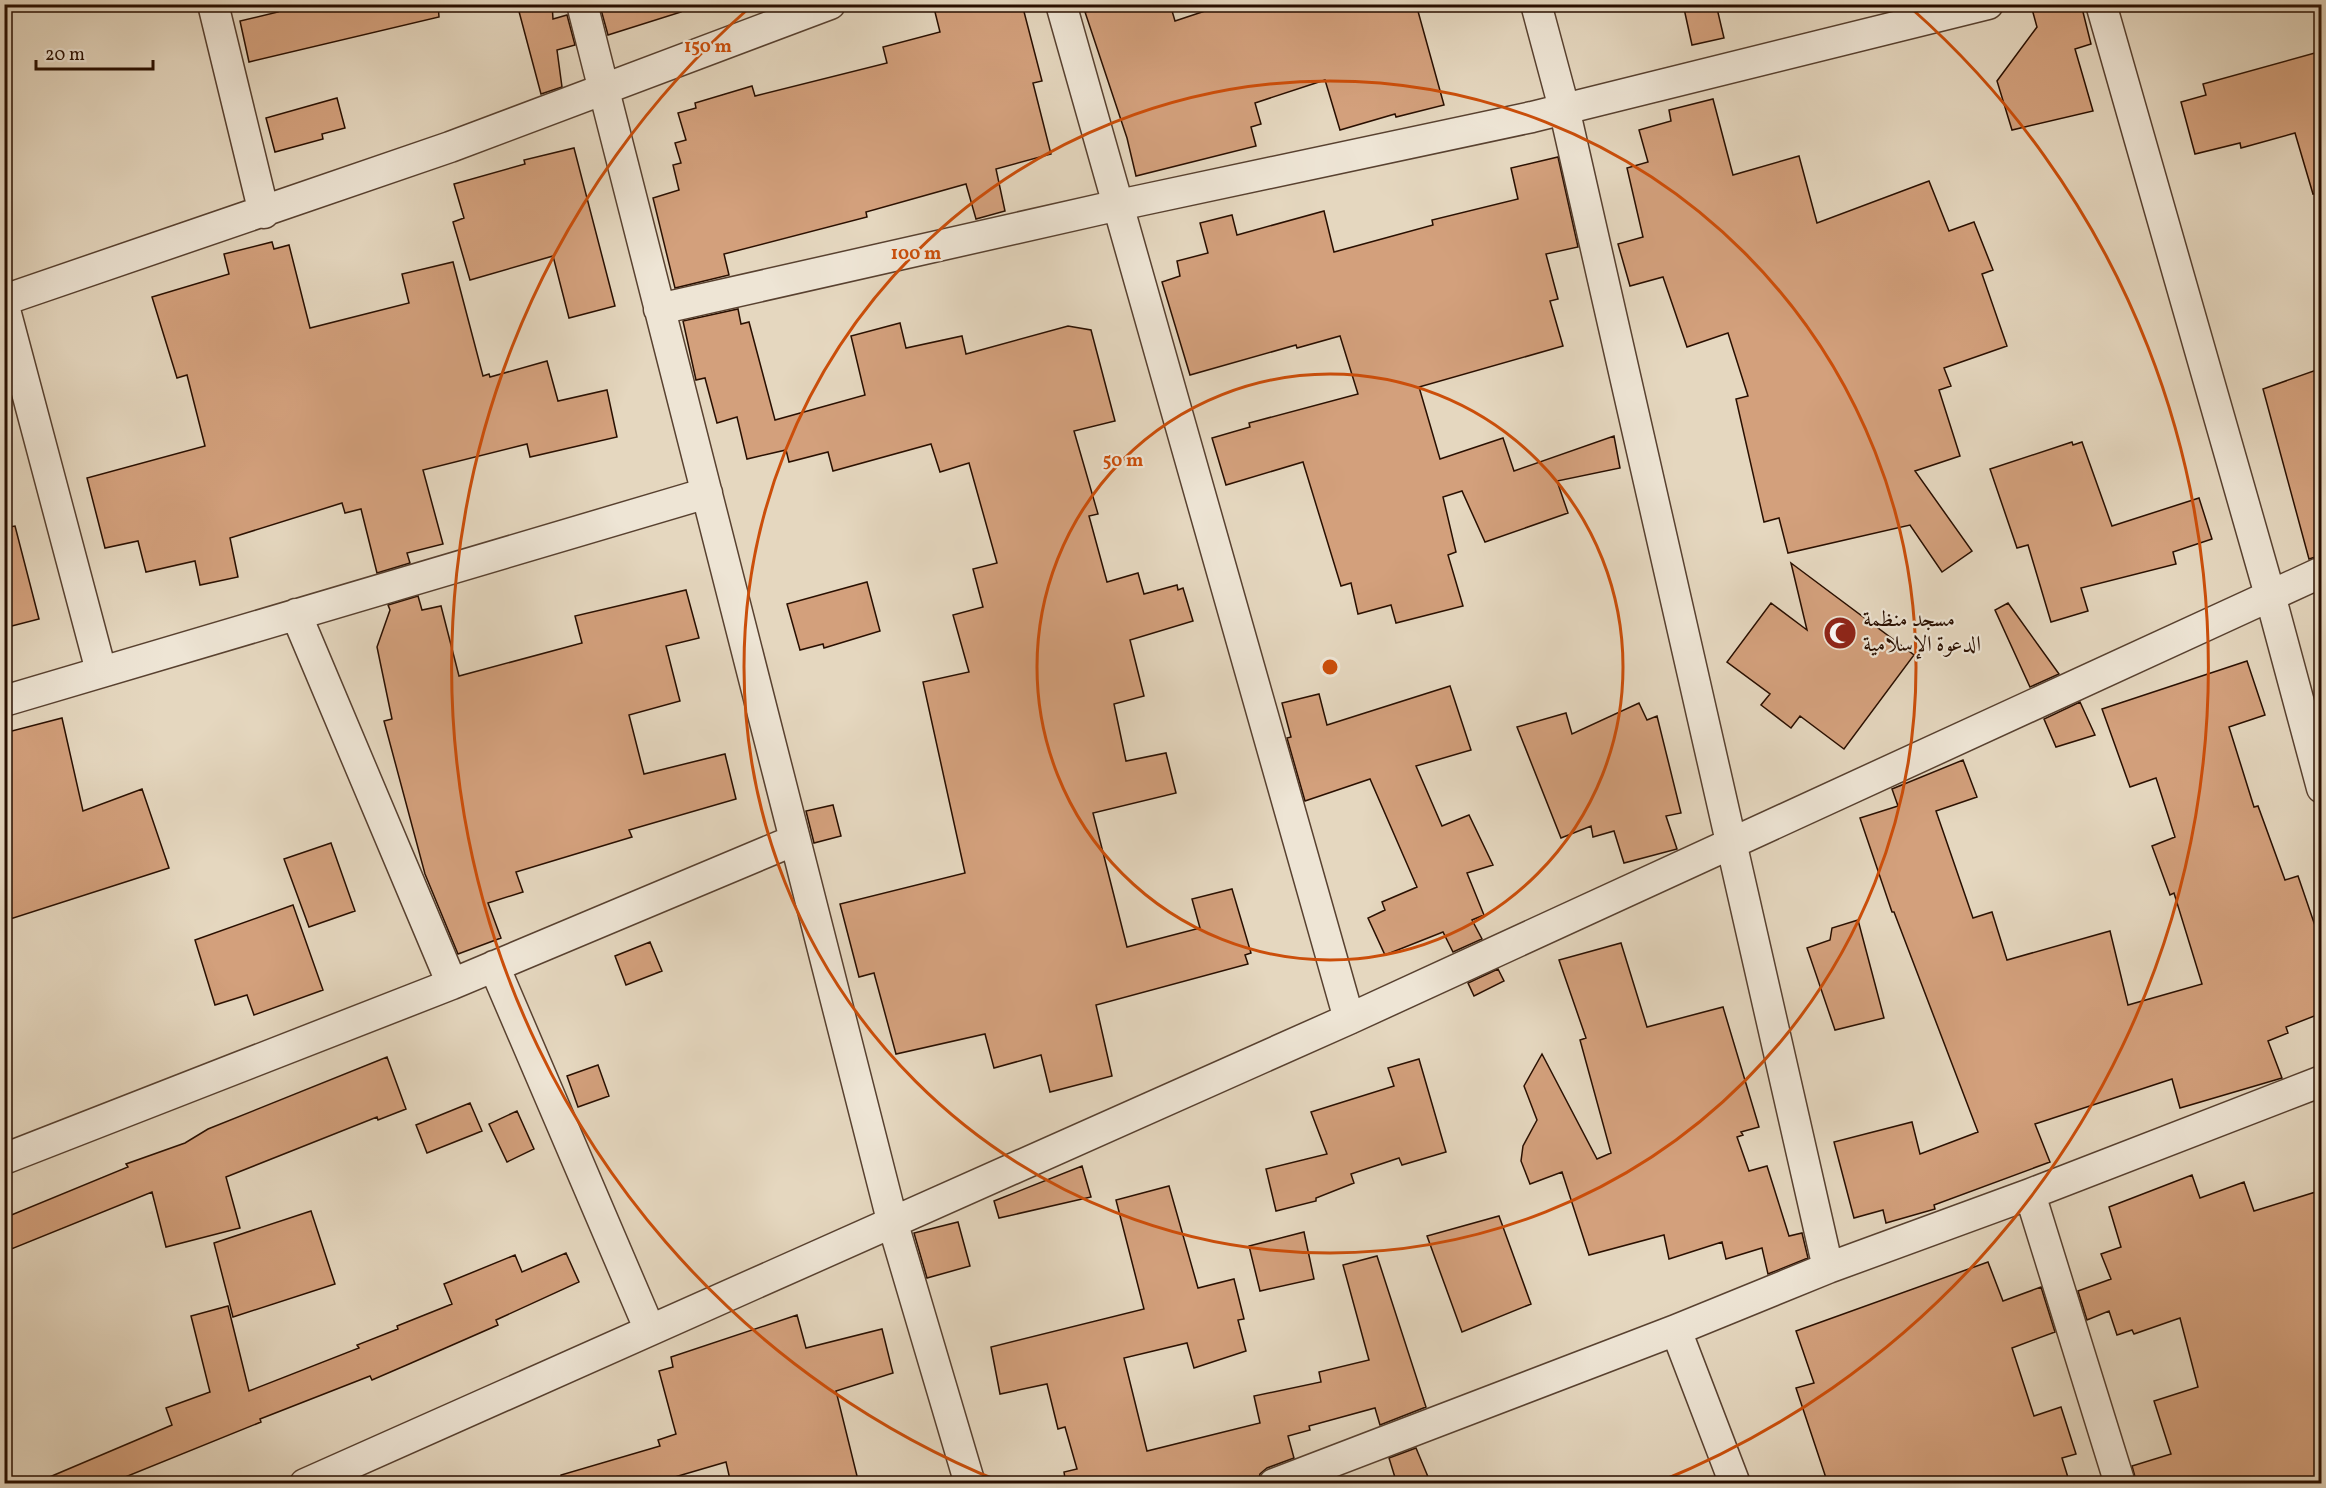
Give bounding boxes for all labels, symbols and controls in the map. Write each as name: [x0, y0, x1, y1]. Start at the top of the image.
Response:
scale bar: [36, 33, 153, 71]
text: 150 m: [684, 35, 732, 60]
text: 20 m: [45, 43, 85, 68]
text: 100 m: [891, 242, 941, 267]
text: 50 m: [1103, 449, 1143, 474]
place label: مسجد منظمة الدعوة الإسلامية: [1863, 605, 1981, 661]
mosque icon: مسجد منظمة الدعوة الإسلامية: [1822, 615, 1858, 651]
centre of rings: [1320, 657, 1340, 677]

